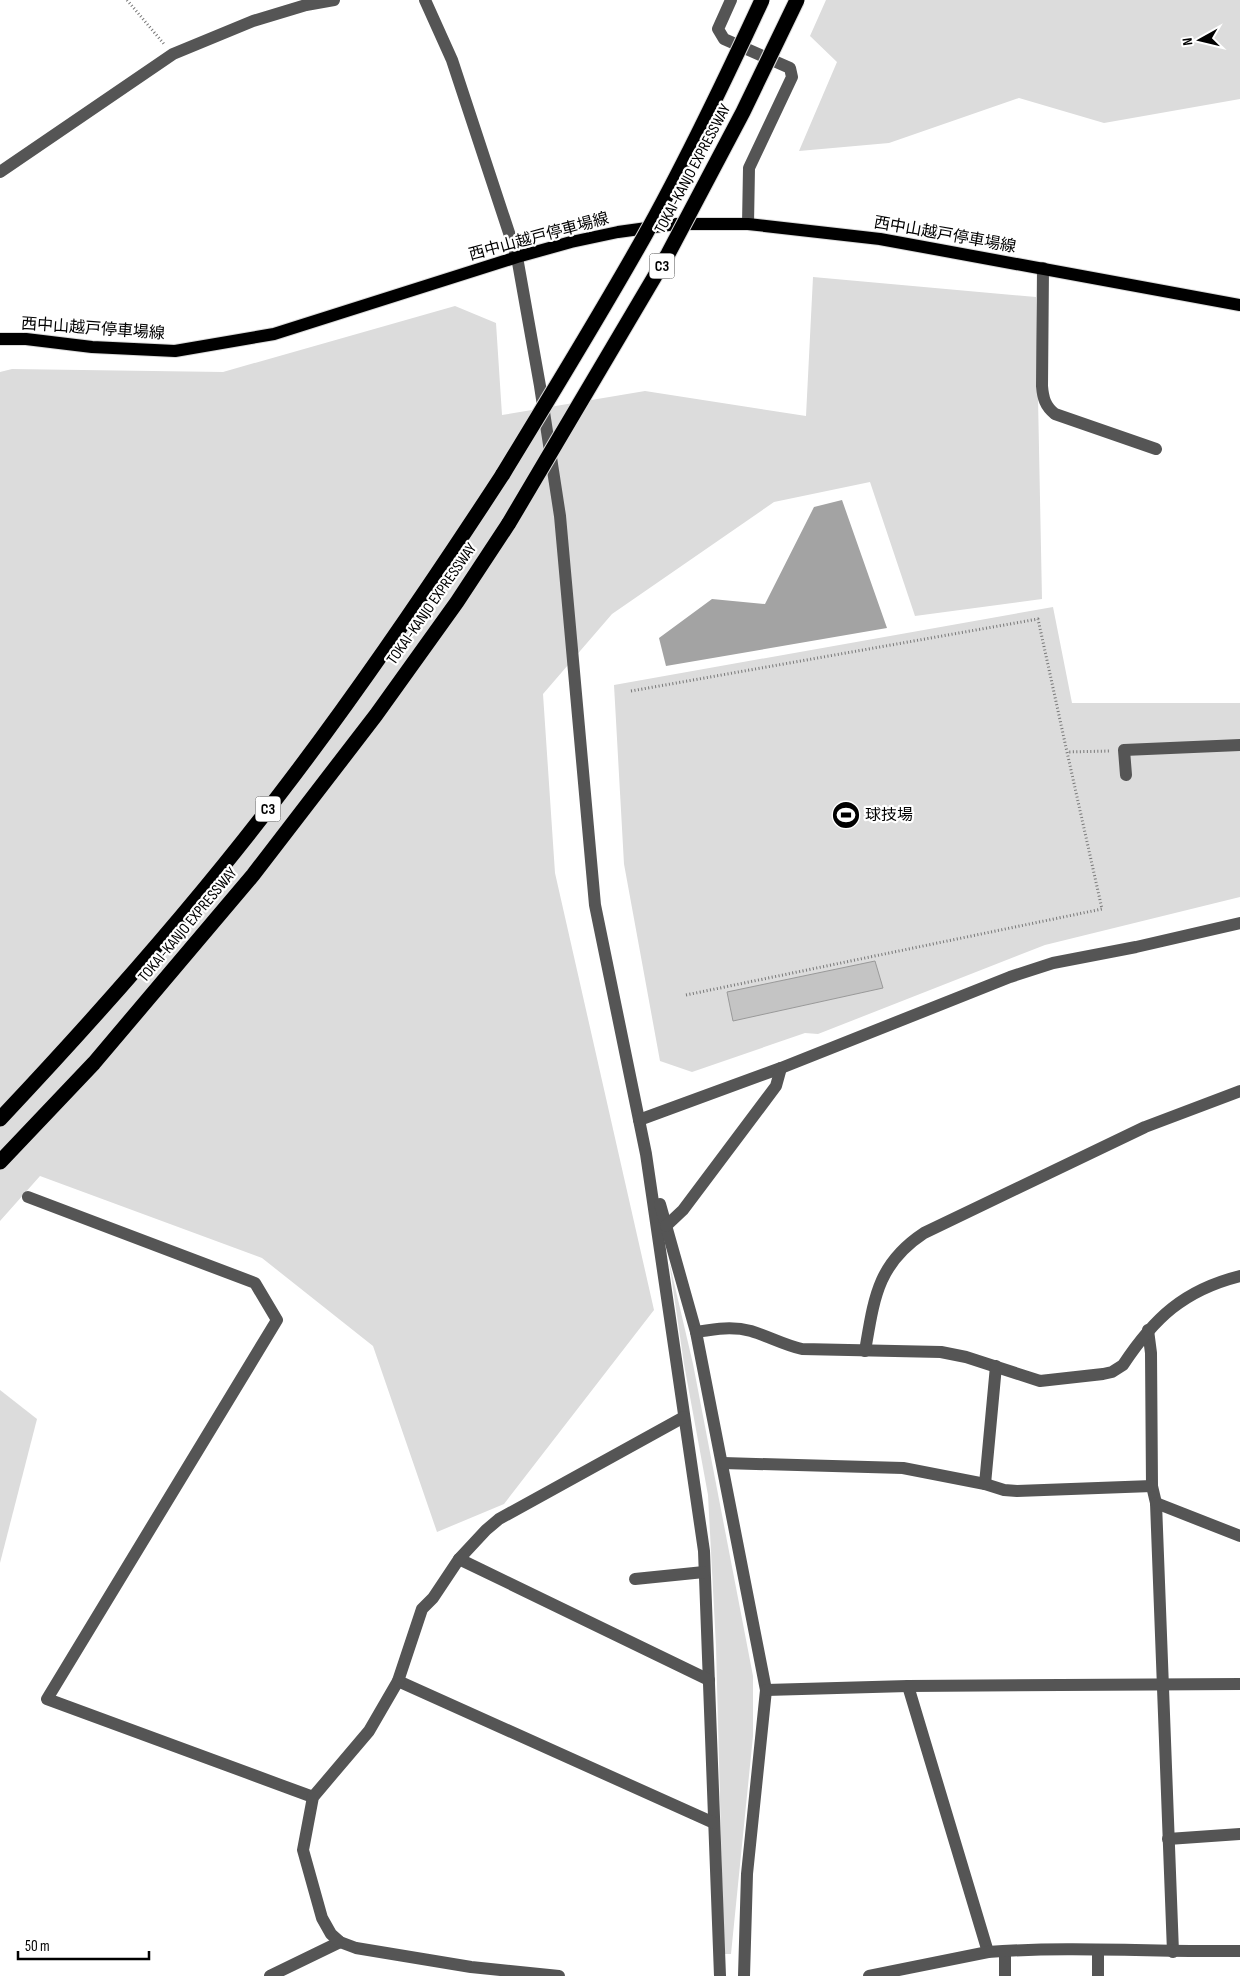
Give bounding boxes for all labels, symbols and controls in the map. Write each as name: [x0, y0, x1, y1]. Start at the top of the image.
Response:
north arrow: [1175, 15, 1225, 65]
text: N: [1179, 37, 1197, 47]
street label: TOKAI-KANJO EXPRESSWAY: [651, 101, 735, 237]
street label: 西中山越戸停車場線: [467, 209, 611, 265]
street label: 西中山越戸停車場線: [872, 213, 1018, 257]
road number: C3: [650, 254, 674, 278]
street label: 西中山越戸停車場線: [21, 315, 165, 343]
street label: TOKAI-KANJO EXPRESSWAY: [383, 539, 481, 668]
road number: C3: [256, 796, 280, 822]
sports icon: 球技場: [831, 800, 861, 830]
place label: 球技場: [865, 806, 913, 825]
street label: TOKAI-KANJO EXPRESSWAY: [135, 864, 242, 986]
scale bar: [18, 1928, 149, 1960]
text: 50 m: [25, 1937, 50, 1956]

